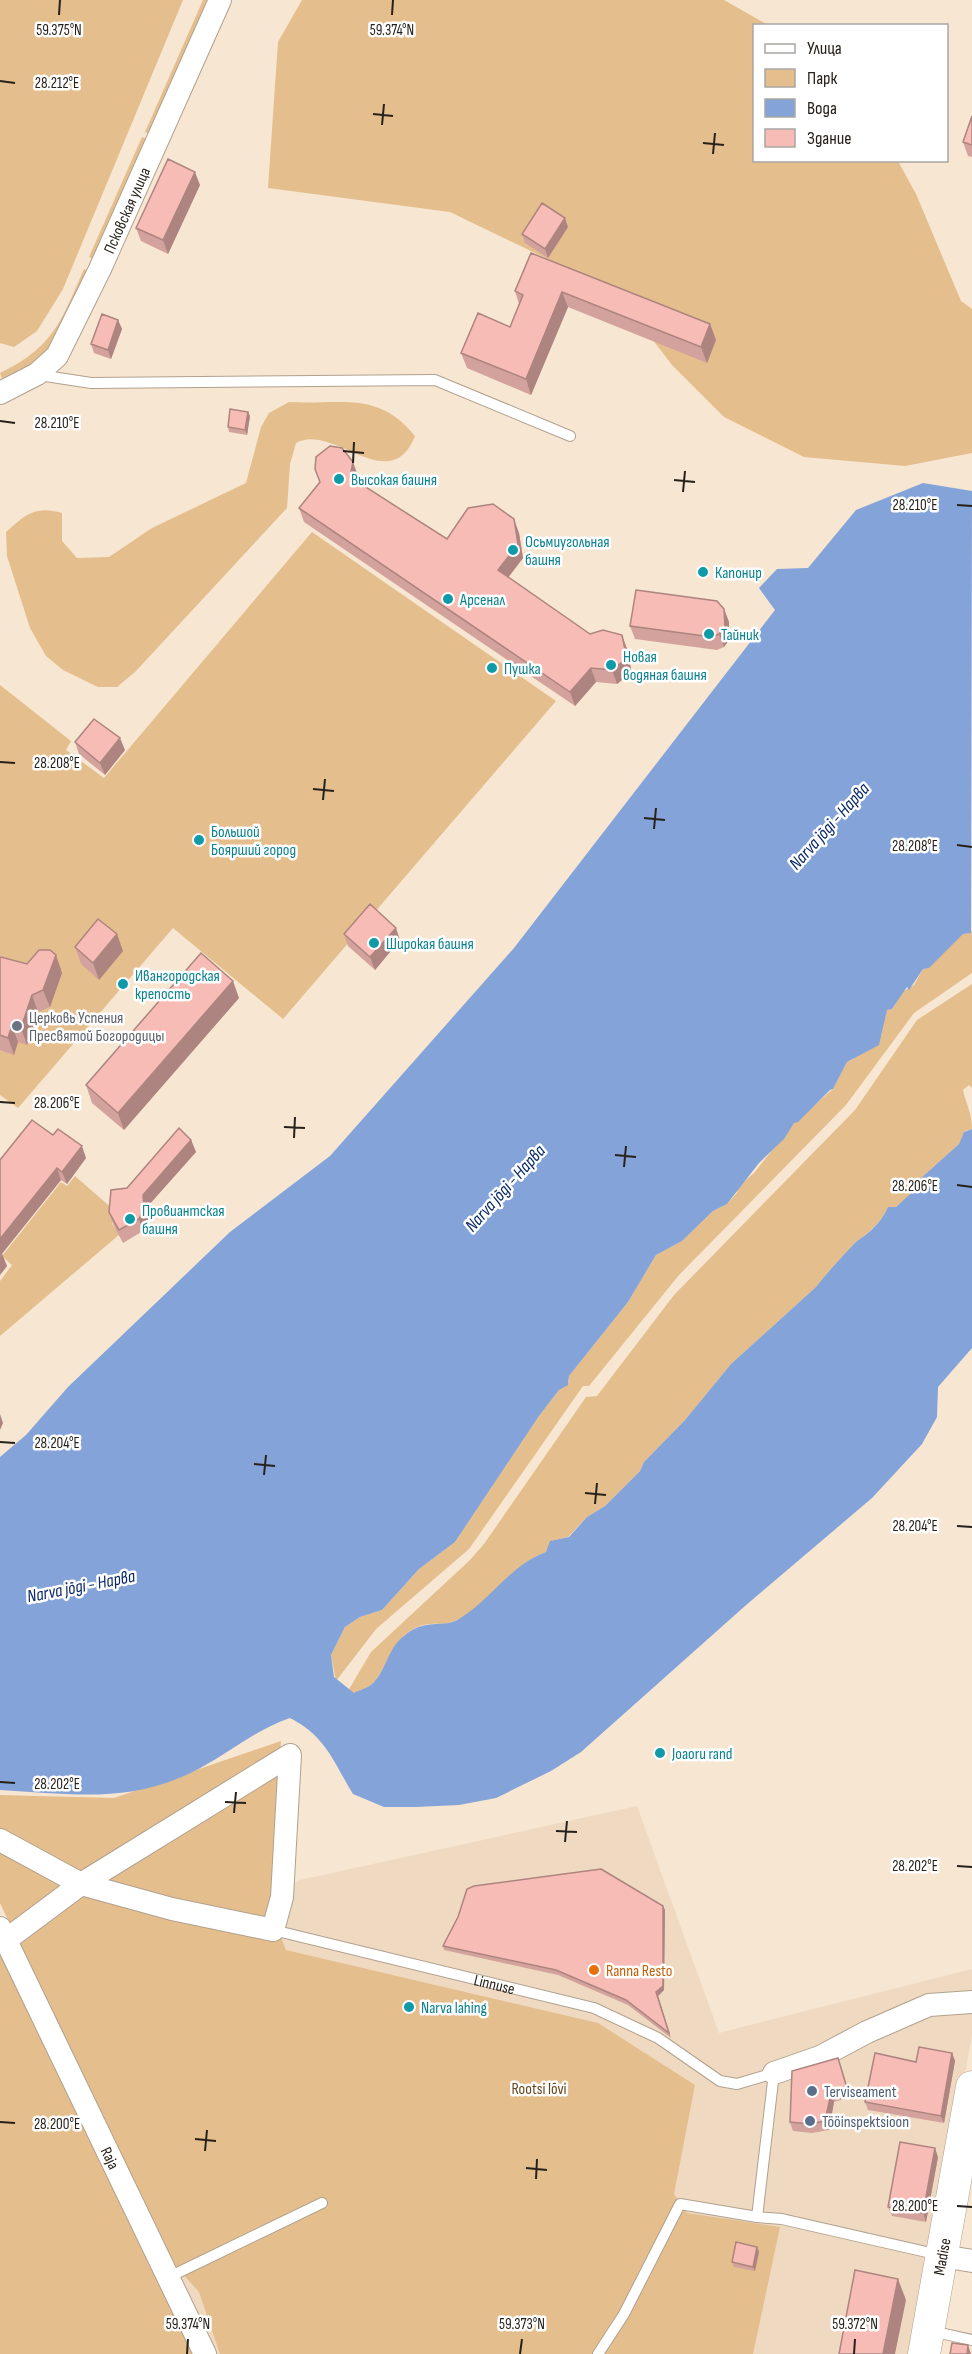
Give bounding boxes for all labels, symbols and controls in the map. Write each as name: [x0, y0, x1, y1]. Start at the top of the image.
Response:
text: 59.375°N: [36, 21, 82, 40]
text: 59.374°N: [370, 21, 414, 40]
legend: [753, 24, 948, 162]
text: Улица: [807, 38, 842, 59]
text: Парк: [807, 68, 838, 89]
text: 28.212°E: [35, 74, 79, 93]
text: Вода: [807, 98, 837, 119]
text: Здание: [807, 128, 852, 149]
street label: Псковская улица: [100, 165, 155, 257]
text: 28.210°E: [35, 414, 79, 433]
place label: Высокая башня: [351, 471, 437, 490]
marker: Высокая башня: [332, 472, 346, 486]
text: 28.210°E: [893, 496, 937, 515]
place label: Осьмиугольная башня: [525, 533, 610, 570]
marker: Осьмиугольная башня: [506, 543, 520, 557]
place label: Капонир: [715, 564, 762, 583]
marker: Капонир: [696, 565, 710, 579]
place label: Арсенал: [459, 591, 505, 610]
marker: Арсенал: [441, 592, 455, 606]
place label: Тайник: [721, 626, 760, 645]
marker: Тайник: [702, 627, 716, 641]
place label: Новая водяная башня: [623, 648, 707, 685]
marker: Новая водяная башня: [604, 658, 618, 672]
place label: Пушка: [504, 660, 541, 679]
marker: Пушка: [485, 661, 499, 675]
text: 28.208°E: [34, 754, 80, 773]
water label: Narva jõgi - Нарва: [785, 778, 874, 874]
place label: Большой Боярший город: [211, 823, 296, 860]
marker: Большой Боярший город: [192, 833, 206, 847]
text: 28.208°E: [892, 837, 938, 856]
place label: Широкая башня: [386, 935, 474, 954]
marker: Широкая башня: [367, 936, 381, 950]
place label: Ивангородская крепость: [135, 967, 220, 1004]
marker: Ивангородская крепость: [116, 977, 130, 991]
place label: Церковь Успения Пресвятой Богородицы: [29, 1009, 164, 1046]
marker: Церковь Успения Пресвятой Богородицы: [10, 1019, 24, 1033]
text: 28.206°E: [34, 1094, 80, 1113]
water label: Narva jõgi - Нарва: [461, 1140, 550, 1236]
text: 28.206°E: [892, 1177, 938, 1196]
place label: Провиантская башня: [142, 1202, 225, 1239]
marker: Провиантская башня: [123, 1212, 137, 1226]
text: 28.204°E: [34, 1434, 80, 1453]
text: 28.204°E: [892, 1517, 938, 1536]
water label: Narva jõgi - Нарва: [25, 1566, 138, 1607]
place label: Joaoru rand: [671, 1745, 733, 1764]
marker: Joaoru rand: [653, 1746, 667, 1760]
text: 28.202°E: [34, 1775, 80, 1794]
text: 28.202°E: [892, 1857, 938, 1876]
place label: Ranna Resto: [606, 1962, 673, 1981]
marker: Ranna Resto: [587, 1963, 601, 1977]
street label: Linnuse: [472, 1971, 517, 1999]
place label: Narva lahing: [421, 1999, 487, 2018]
marker: Narva lahing: [402, 2000, 416, 2014]
park label: Rootsi lõvi: [511, 2080, 567, 2099]
place label: Terviseament: [824, 2083, 897, 2102]
marker: Terviseament: [805, 2084, 819, 2098]
place label: Tööinspektsioon: [822, 2113, 909, 2132]
marker: Tööinspektsioon: [803, 2114, 817, 2128]
text: 28.200°E: [34, 2115, 80, 2134]
street label: Raja: [96, 2144, 123, 2173]
text: 28.200°E: [892, 2197, 938, 2216]
street label: Madise: [930, 2237, 956, 2277]
text: 59.374°N: [166, 2315, 210, 2334]
text: 59.373°N: [499, 2315, 545, 2334]
text: 59.372°N: [832, 2315, 878, 2334]

